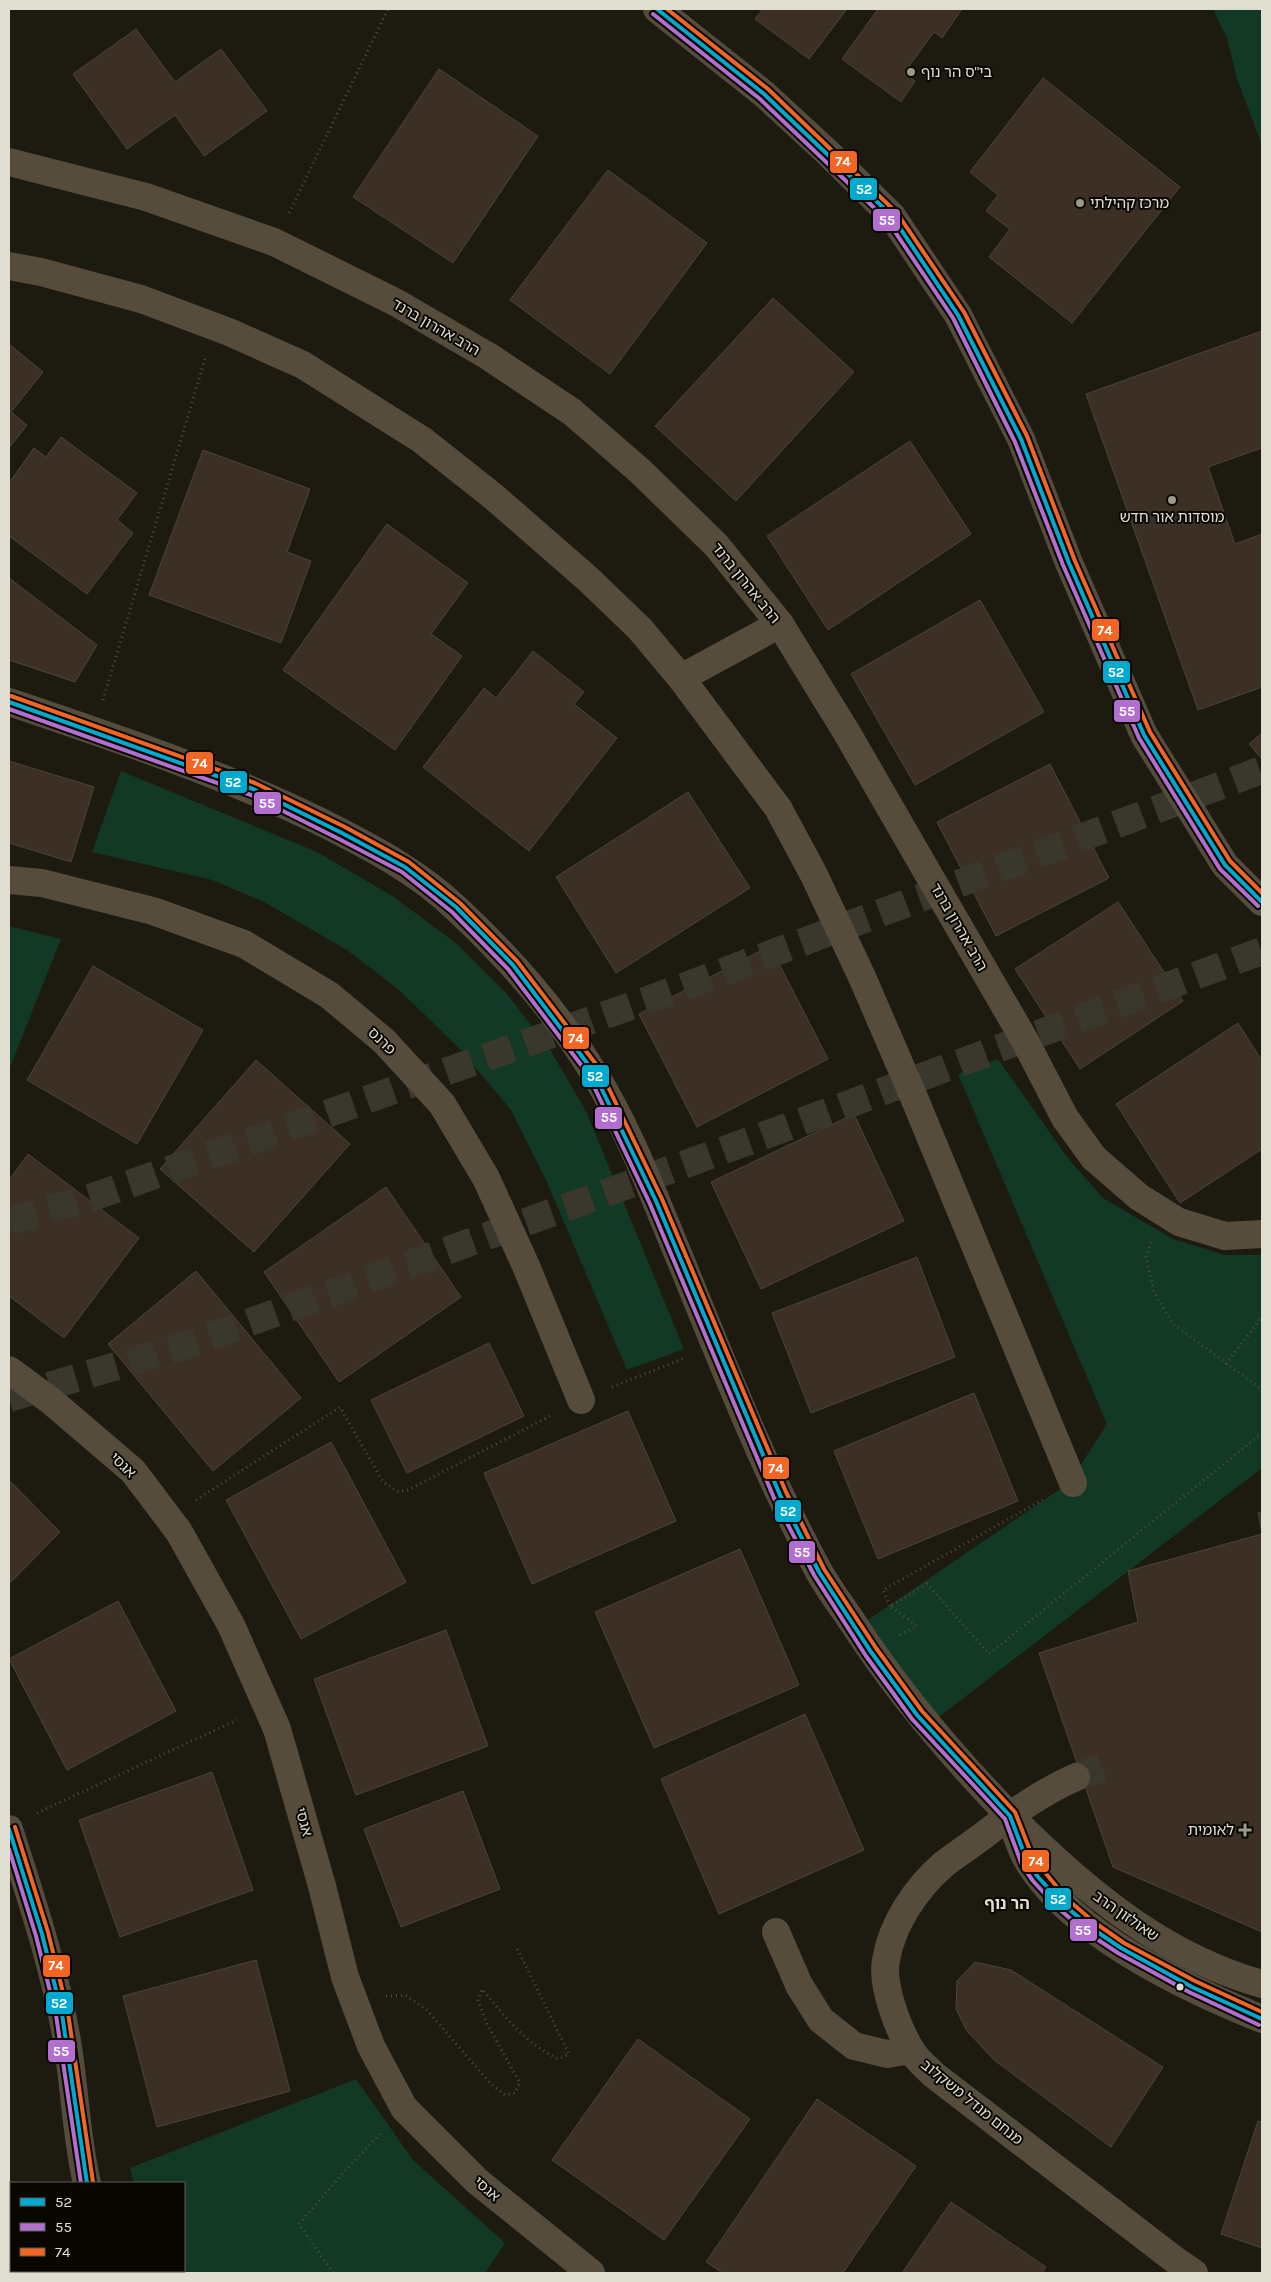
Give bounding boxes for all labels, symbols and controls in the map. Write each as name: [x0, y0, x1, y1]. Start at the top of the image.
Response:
place label: בי"ס הר נוף: [921, 63, 993, 81]
marker: בי"ס הר נוף: [905, 66, 917, 78]
line badge: 74: [829, 150, 858, 174]
text: 74: [835, 153, 851, 170]
line badge: 52: [849, 177, 878, 201]
text: 52: [856, 181, 872, 198]
place label: מרכז קהילתי: [1090, 194, 1169, 212]
marker: מרכז קהילתי: [1074, 197, 1086, 209]
line badge: 55: [872, 208, 901, 232]
text: 55: [879, 212, 895, 229]
street label: הרב אהרון ברנד: [389, 295, 483, 359]
marker: מוסדות אור חדש: [1166, 494, 1178, 506]
place label: מוסדות אור חדש: [1120, 508, 1224, 526]
street label: הרב אהרון ברנד: [708, 539, 784, 627]
line badge: 74: [1091, 618, 1120, 642]
text: 74: [1097, 622, 1113, 639]
line badge: 52: [1102, 660, 1131, 684]
text: 52: [1108, 664, 1124, 681]
line badge: 55: [1113, 699, 1141, 723]
text: 55: [1119, 703, 1135, 720]
line badge: 74: [185, 751, 214, 775]
text: 74: [192, 755, 208, 772]
line badge: 52: [219, 770, 248, 794]
text: 52: [225, 774, 241, 791]
line badge: 55: [253, 791, 282, 815]
text: 55: [259, 795, 275, 812]
street label: הרב אהרון ברנד: [927, 880, 991, 974]
street label: פרנס: [364, 1023, 400, 1059]
line badge: 74: [562, 1026, 590, 1050]
text: 74: [568, 1030, 584, 1047]
line badge: 52: [581, 1064, 610, 1088]
text: 52: [587, 1068, 603, 1085]
line badge: 55: [594, 1106, 623, 1130]
text: 55: [601, 1109, 617, 1126]
street label: אגסי: [106, 1448, 140, 1482]
line badge: 74: [762, 1456, 790, 1480]
text: 74: [768, 1460, 784, 1477]
line badge: 52: [774, 1499, 802, 1523]
text: 52: [780, 1503, 796, 1520]
line badge: 55: [788, 1540, 816, 1564]
text: 55: [794, 1544, 810, 1561]
street label: אגסי: [291, 1805, 317, 1839]
place label: לאומית: [1188, 1821, 1234, 1839]
marker: לאומית: [1238, 1823, 1252, 1837]
line badge: 74: [1021, 1849, 1050, 1873]
text: 74: [1028, 1853, 1044, 1870]
line badge: 52: [1044, 1887, 1072, 1911]
street label: שאולזון הרב: [1090, 1887, 1162, 1945]
text: 52: [1050, 1891, 1066, 1908]
district label: הר נוף: [984, 1894, 1030, 1913]
line badge: 55: [1069, 1918, 1098, 1942]
text: 55: [1075, 1922, 1091, 1939]
line badge: 74: [42, 1954, 71, 1978]
text: 74: [48, 1957, 64, 1974]
unlabelled marker: [1175, 1982, 1185, 1992]
line badge: 52: [45, 1991, 74, 2015]
text: 52: [51, 1995, 67, 2012]
line badge: 55: [47, 2039, 76, 2063]
text: 55: [53, 2043, 69, 2060]
street label: מנחם מנדל משקלוב: [918, 2056, 1027, 2149]
street label: אגסי: [470, 2173, 504, 2205]
legend: [10, 2182, 185, 2272]
text: 52: [55, 2193, 72, 2211]
text: 55: [55, 2218, 72, 2236]
text: 74: [55, 2243, 71, 2261]

